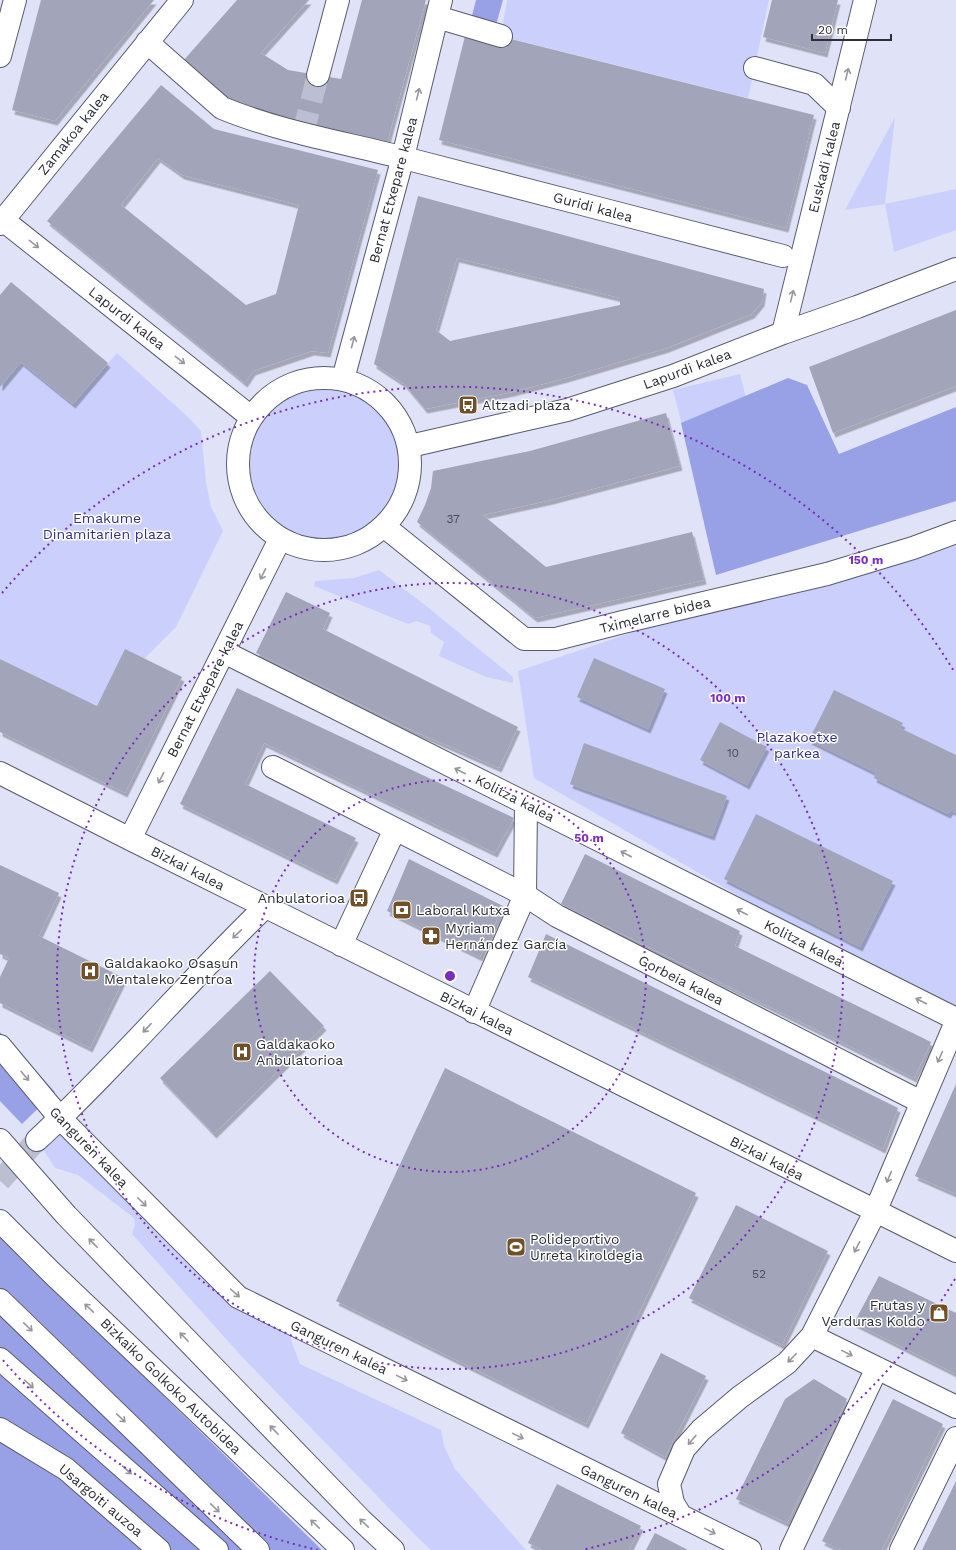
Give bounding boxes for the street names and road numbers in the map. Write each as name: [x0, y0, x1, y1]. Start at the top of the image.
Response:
street label: Zamakoa kalea: [35, 88, 112, 178]
street label: Bernat Etxepare kalea: [366, 115, 420, 265]
street label: Euskadi kalea: [805, 120, 843, 214]
street label: Guridi kalea: [552, 189, 634, 225]
street label: Lapurdi kalea: [86, 283, 168, 353]
street label: Lapurdi kalea: [641, 346, 733, 392]
street label: Tximelarre bidea: [598, 593, 712, 637]
street label: Bernat Etxepare kalea: [164, 618, 246, 760]
street label: Kolitza kalea: [473, 771, 557, 825]
street label: Bizkai kalea: [148, 843, 228, 893]
street label: Kolitza kalea: [762, 916, 846, 970]
street label: Gorbeia kalea: [636, 952, 726, 1008]
street label: Bizkai kalea: [437, 988, 517, 1038]
street label: Ganguren kalea: [46, 1103, 132, 1191]
street label: Bizkai kalea: [727, 1133, 807, 1183]
street label: Bizkaiko Golkoko Autobidea: [97, 1315, 245, 1458]
street label: Ganguren kalea: [288, 1317, 390, 1377]
street label: Usargoiti auzoa: [56, 1460, 146, 1540]
street label: Ganguren kalea: [578, 1461, 680, 1521]

